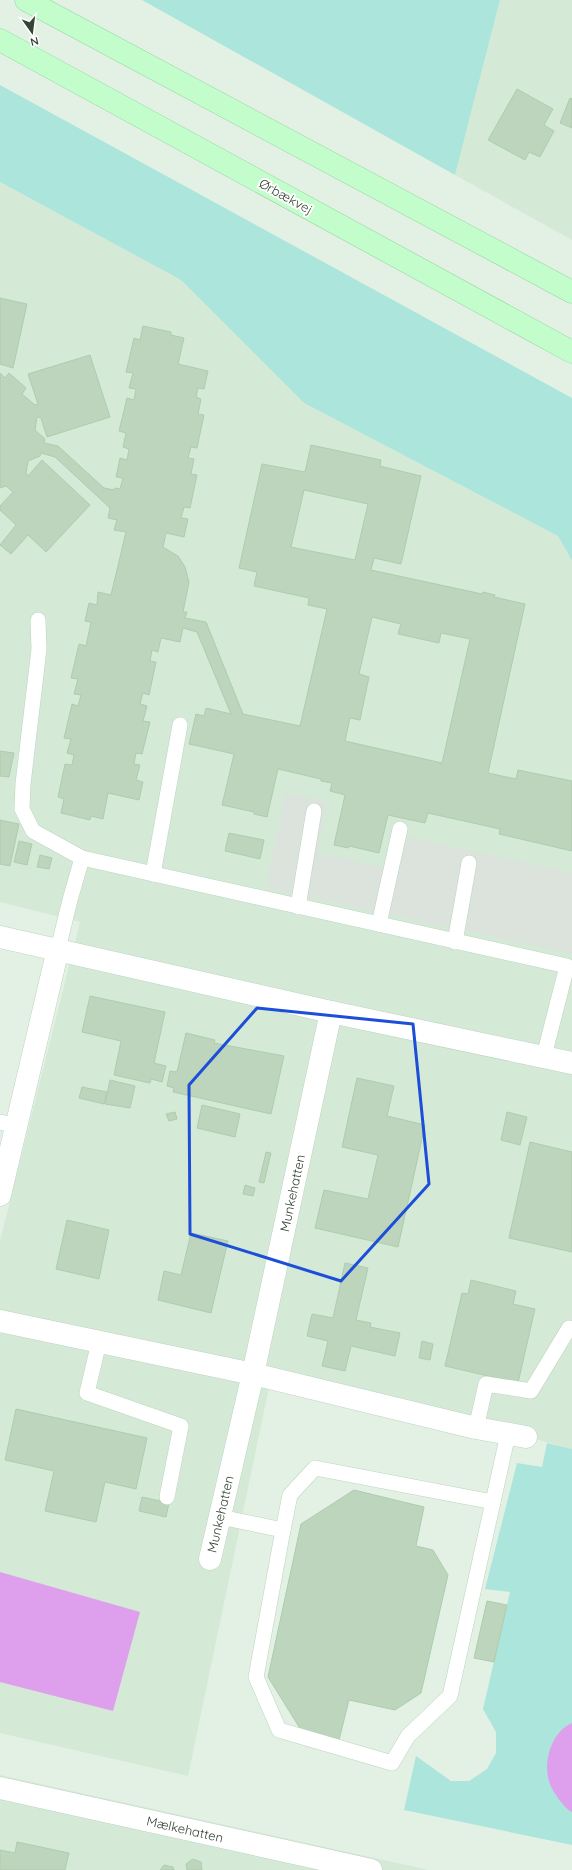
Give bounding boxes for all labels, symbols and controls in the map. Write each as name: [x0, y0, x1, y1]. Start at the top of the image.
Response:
north arrow: [12, 12, 52, 52]
text: N: [29, 34, 40, 49]
street label: Ørbækvej: [256, 175, 316, 217]
street label: Munkehatten: [276, 1153, 308, 1233]
street label: Munkehatten: [203, 1474, 237, 1554]
street label: Mælkehatten: [145, 1812, 225, 1846]

